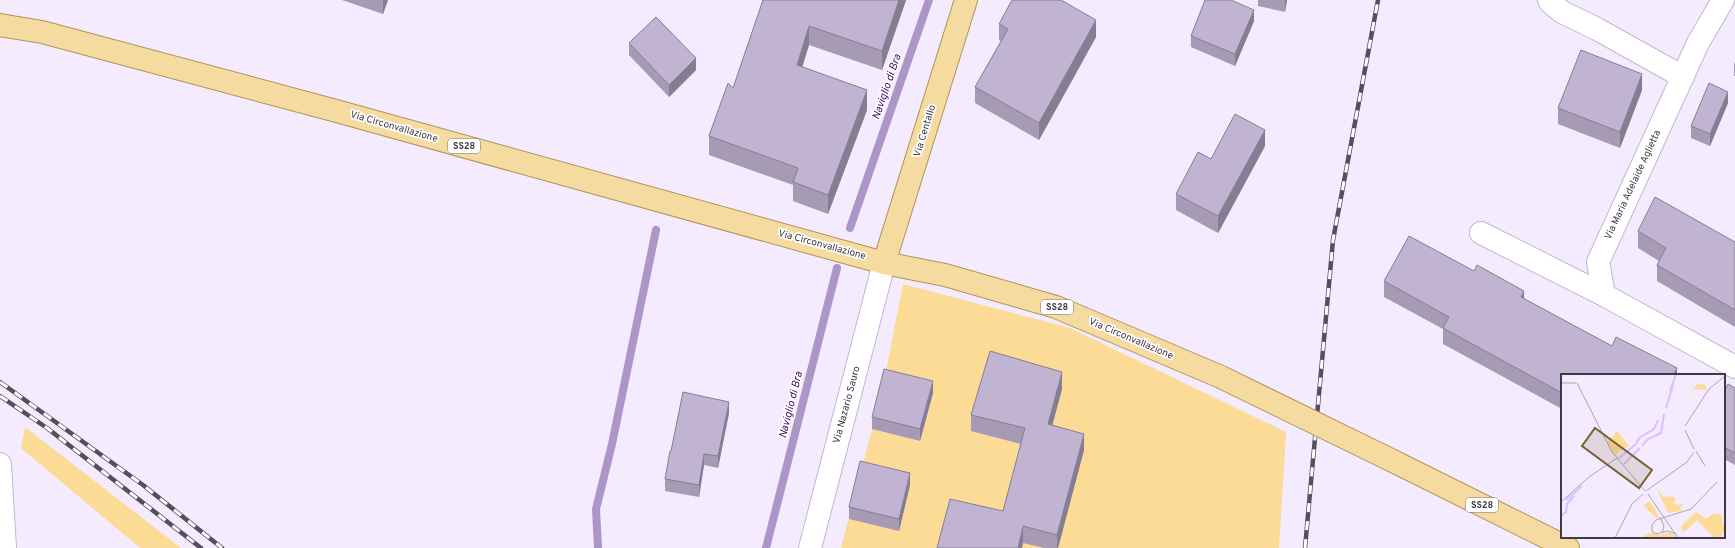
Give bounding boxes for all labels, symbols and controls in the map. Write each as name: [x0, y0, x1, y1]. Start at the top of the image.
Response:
water label: Naviglio di Bra: [869, 52, 905, 122]
street label: Via Centallo: [911, 103, 939, 159]
street label: Via Circonvallazione: [349, 108, 439, 146]
street label: Via Maria Adelaide Aglietta: [1602, 128, 1664, 242]
road number: SS28: [448, 139, 480, 153]
street label: Via Circonvallazione: [777, 227, 867, 263]
road number: SS28: [1041, 300, 1073, 314]
street label: Via Circonvallazione: [1087, 315, 1175, 363]
street label: Via Nazario Sauro: [830, 364, 864, 445]
water label: Naviglio di Bra: [776, 370, 806, 440]
inset map: [1561, 374, 1725, 538]
road number: SS28: [1466, 498, 1498, 512]

